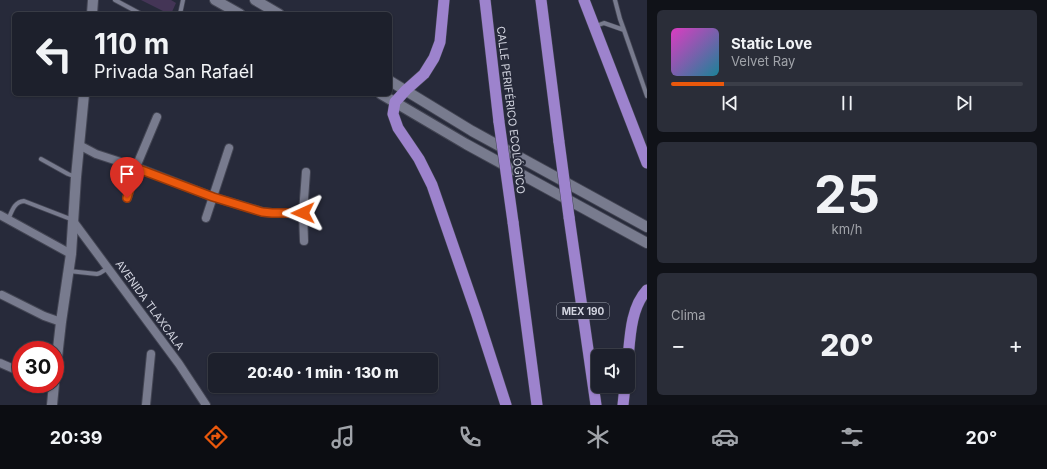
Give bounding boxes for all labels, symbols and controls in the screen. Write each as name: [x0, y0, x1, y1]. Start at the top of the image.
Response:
street label: CALLE PERIFÉRICO ECOLÓGICO: [494, 25, 528, 195]
text: 110 m: [94, 27, 169, 61]
icon: left: [28, 28, 80, 80]
text: Static Love: [731, 34, 812, 53]
text: Velvet Ray: [731, 53, 795, 69]
text: Privada San Rafaél: [94, 61, 254, 82]
icon: previous: [719, 92, 741, 114]
icon: pause: [836, 92, 858, 114]
icon: next: [953, 92, 975, 114]
pin: [110, 157, 144, 198]
icon: arrive: [116, 163, 138, 185]
text: 25: [814, 163, 880, 226]
position arrow: [282, 192, 324, 234]
text: km/h: [832, 221, 862, 237]
street label: AVENIDA TLAXCALA: [113, 257, 188, 353]
road number: MEX 190: [557, 303, 609, 319]
text: Clima: [671, 307, 705, 323]
text: 20°: [820, 327, 874, 363]
text: −: [671, 332, 686, 358]
text: +: [1008, 332, 1023, 358]
speed limit sign: 30: [12, 341, 64, 393]
map controls: [591, 349, 635, 393]
button: sound: [591, 349, 635, 393]
text: 20:40 · 1 min · 130 m: [247, 363, 399, 382]
icon: directions: [202, 423, 230, 451]
icon: music: [329, 423, 357, 451]
icon: phone: [456, 423, 484, 451]
icon: climate: [584, 423, 612, 451]
icon: car: [711, 423, 739, 451]
icon: filters: [838, 423, 866, 451]
text: 20:39: [50, 427, 102, 448]
text: 20°: [966, 427, 997, 448]

